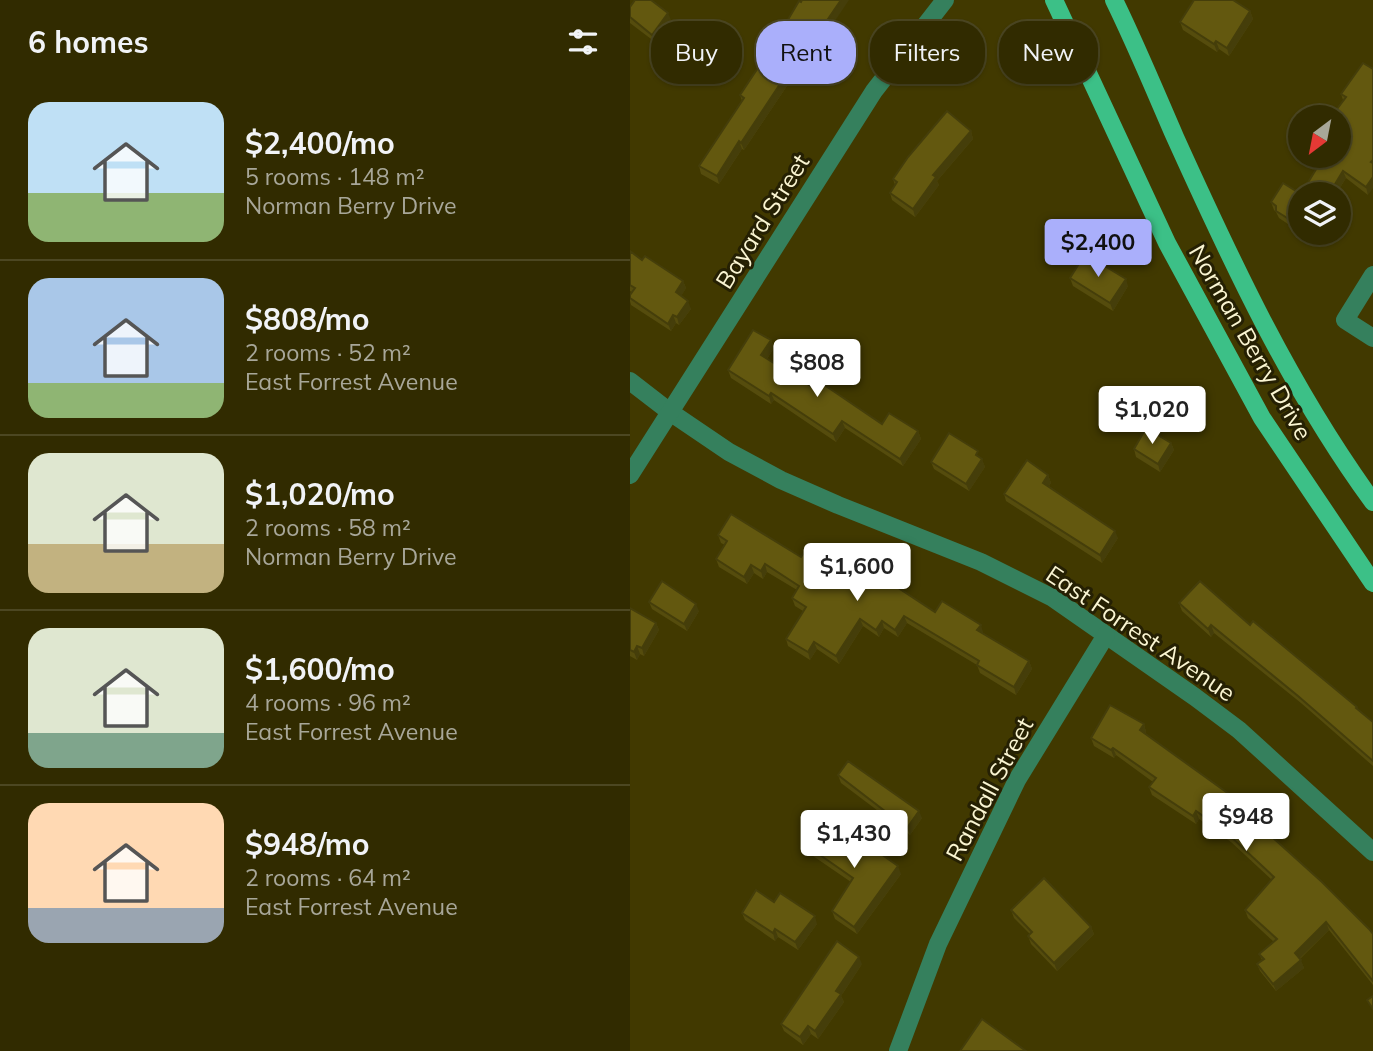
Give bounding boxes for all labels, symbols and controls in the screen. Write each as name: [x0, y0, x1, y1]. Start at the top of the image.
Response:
chip: Buy: [651, 21, 742, 84]
chip: Rent: [756, 21, 856, 84]
chip: Filters: [870, 21, 985, 84]
chip: New: [999, 21, 1098, 84]
text: 6 homes: [28, 23, 149, 61]
icon: filters: [564, 23, 602, 61]
north arrow: [1288, 105, 1351, 168]
map controls: [1288, 105, 1351, 245]
text: $2,400/mo: [245, 124, 395, 162]
icon: home: [84, 130, 168, 214]
street label: Bayard Street: [709, 148, 815, 294]
text: 5 rooms · 148 m²: [245, 162, 425, 191]
button: layers: [1288, 182, 1351, 245]
text: Norman Berry Drive: [245, 191, 456, 220]
pin: $2,400: [1041, 219, 1155, 279]
text: $2,400: [1061, 227, 1135, 256]
street label: Norman Berry Drive: [1183, 239, 1319, 445]
text: $808/mo: [245, 300, 369, 338]
icon: home: [84, 306, 168, 390]
text: 2 rooms · 52 m²: [245, 338, 411, 367]
pin: $808: [776, 340, 858, 399]
text: $808: [789, 347, 845, 376]
text: East Forrest Avenue: [245, 367, 458, 396]
pin: $1,020: [1095, 386, 1209, 446]
text: $1,020: [1115, 394, 1189, 423]
text: $1,020/mo: [245, 475, 395, 513]
icon: home: [84, 481, 168, 565]
text: 2 rooms · 58 m²: [245, 513, 411, 542]
text: Norman Berry Drive: [245, 542, 456, 571]
pin: $1,600: [800, 544, 914, 603]
text: $1,600: [820, 551, 894, 580]
street label: East Forrest Avenue: [1041, 559, 1241, 707]
text: $1,600/mo: [245, 650, 395, 688]
icon: home: [84, 656, 168, 740]
text: 4 rooms · 96 m²: [245, 688, 411, 717]
street label: Randall Street: [939, 712, 1039, 866]
text: East Forrest Avenue: [245, 717, 458, 746]
pin: $948: [1205, 794, 1287, 853]
text: $948: [1218, 801, 1274, 830]
pin: $1,430: [797, 810, 911, 870]
text: $1,430: [817, 818, 891, 847]
text: $948/mo: [245, 825, 369, 863]
icon: home: [84, 831, 168, 915]
text: 2 rooms · 64 m²: [245, 863, 411, 892]
text: East Forrest Avenue: [245, 892, 458, 921]

